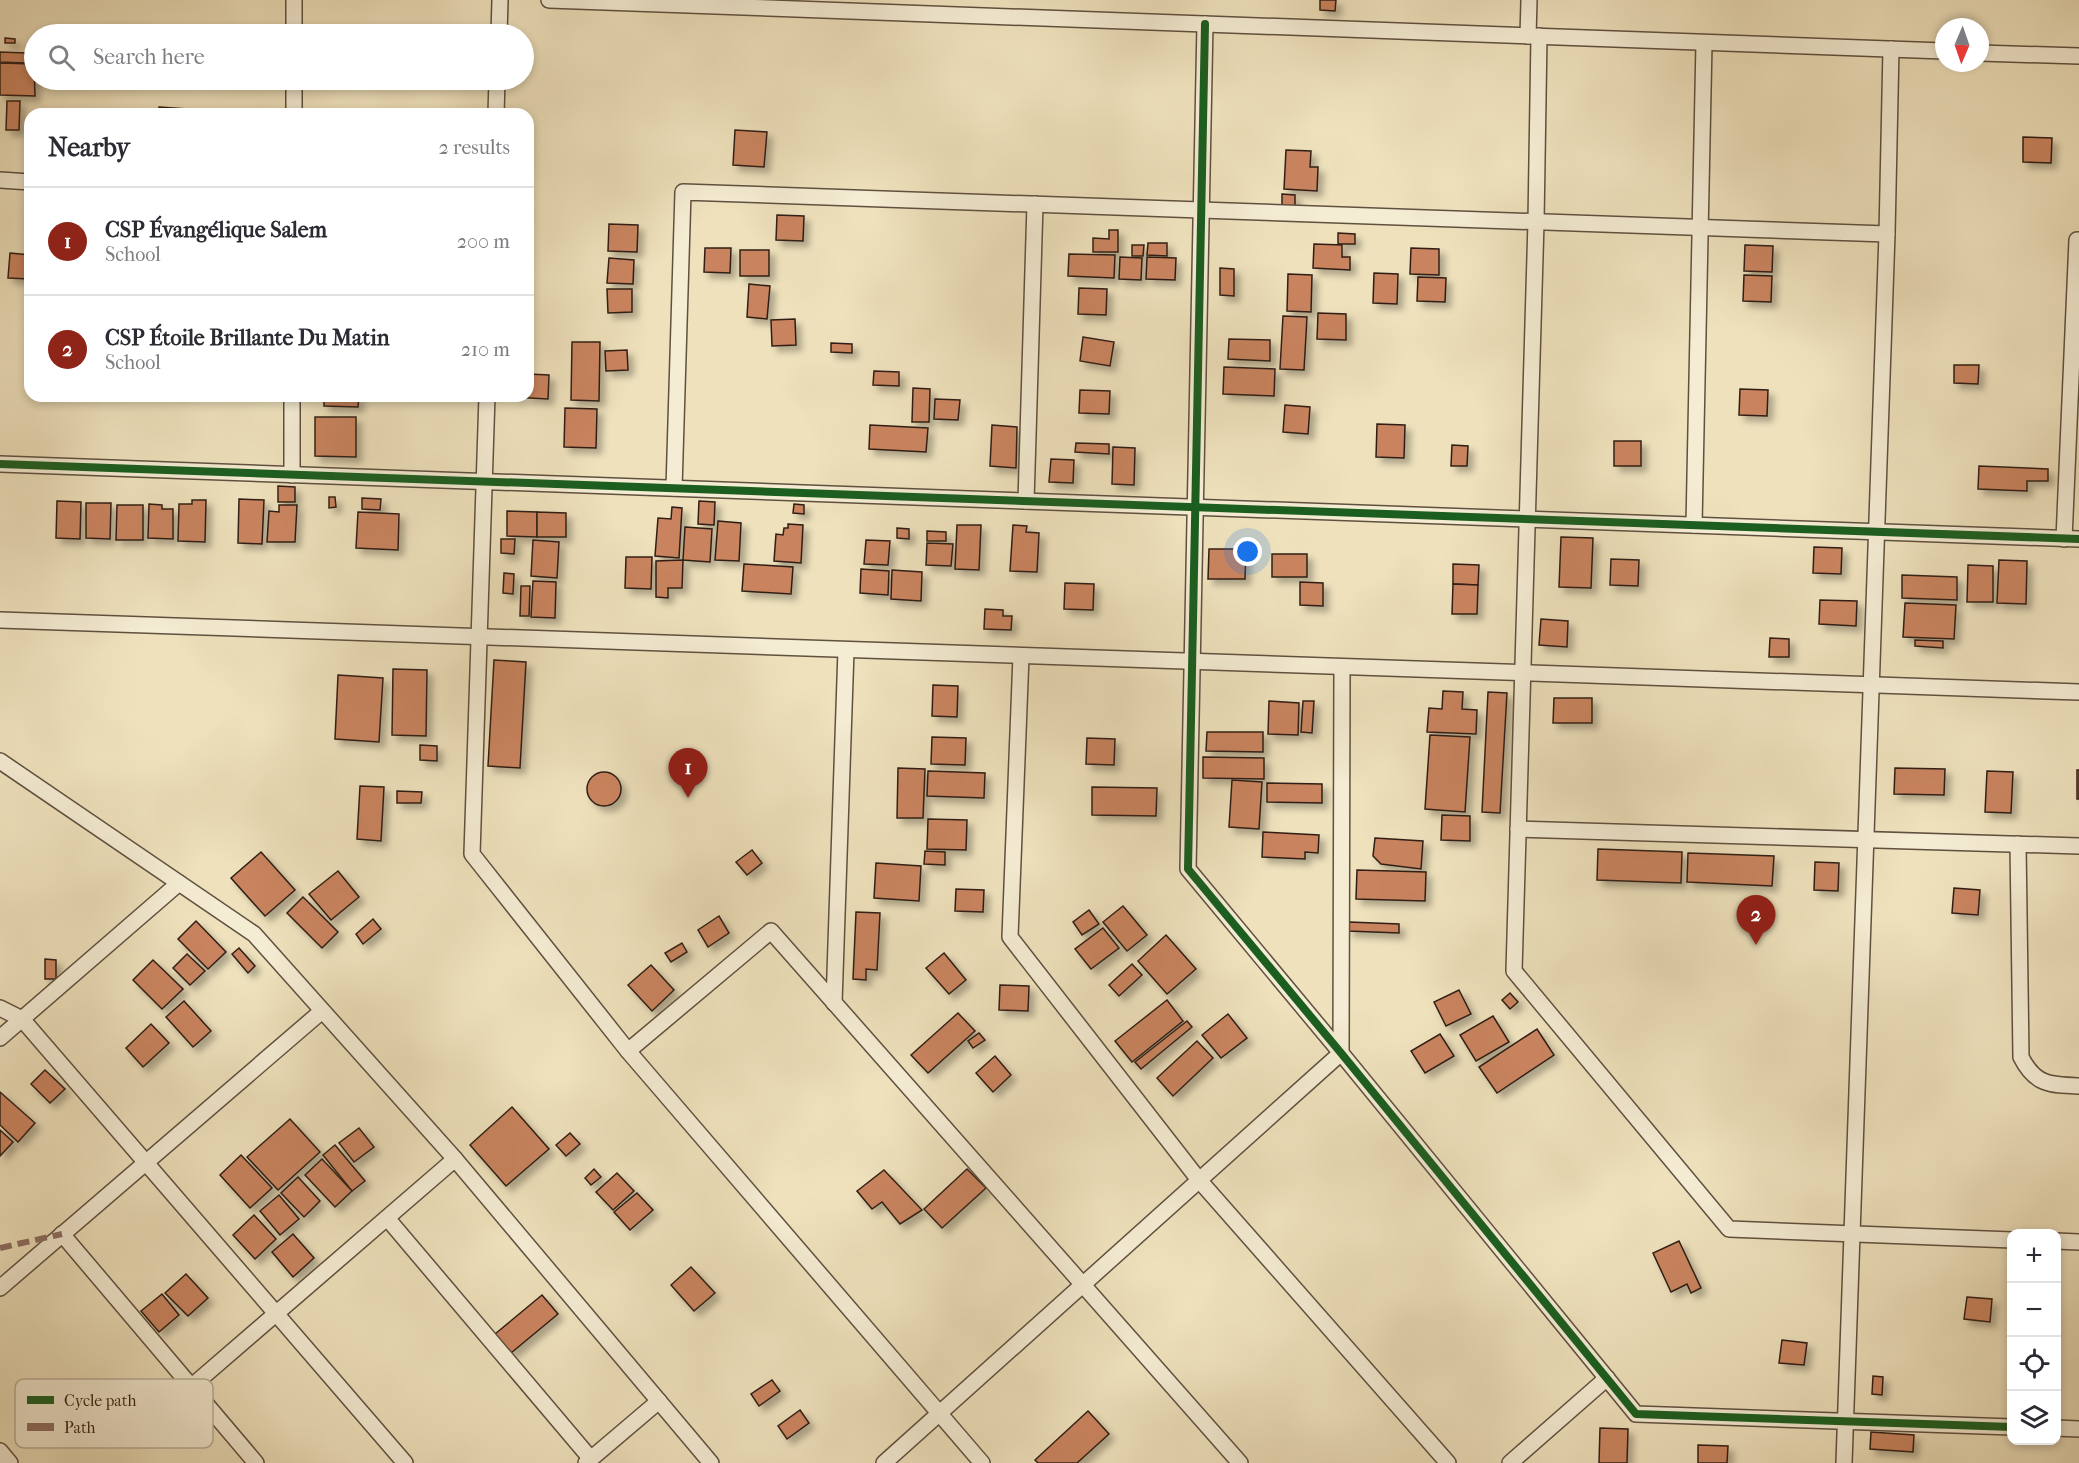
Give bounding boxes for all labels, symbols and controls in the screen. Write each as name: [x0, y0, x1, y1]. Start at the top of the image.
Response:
north arrow: [1935, 18, 1989, 72]
search box: [24, 24, 534, 90]
icon: search: [45, 41, 78, 74]
text: Search here: [93, 44, 205, 70]
text: Nearby: [48, 132, 130, 163]
text: 2 results: [439, 136, 510, 159]
text: CSP Évangélique Salem: [105, 217, 327, 243]
text: 1: [64, 230, 71, 253]
text: 200 m: [457, 230, 510, 253]
text: School: [105, 243, 161, 266]
text: CSP Étoile Brillante Du Matin: [105, 325, 389, 351]
text: 2: [62, 338, 73, 361]
text: 210 m: [461, 338, 510, 361]
text: School: [105, 351, 161, 374]
your location: [1233, 537, 1262, 566]
pin: 1: [668, 748, 708, 798]
pin: 2: [1736, 896, 1776, 945]
map controls: [2007, 1229, 2061, 1445]
button: +: [2007, 1229, 2061, 1283]
button: −: [2007, 1283, 2061, 1337]
button: locate: [2007, 1337, 2061, 1391]
legend: [15, 1379, 213, 1448]
text: Cycle path: [64, 1391, 136, 1410]
button: layers: [2007, 1391, 2061, 1445]
text: Path: [64, 1418, 96, 1437]

